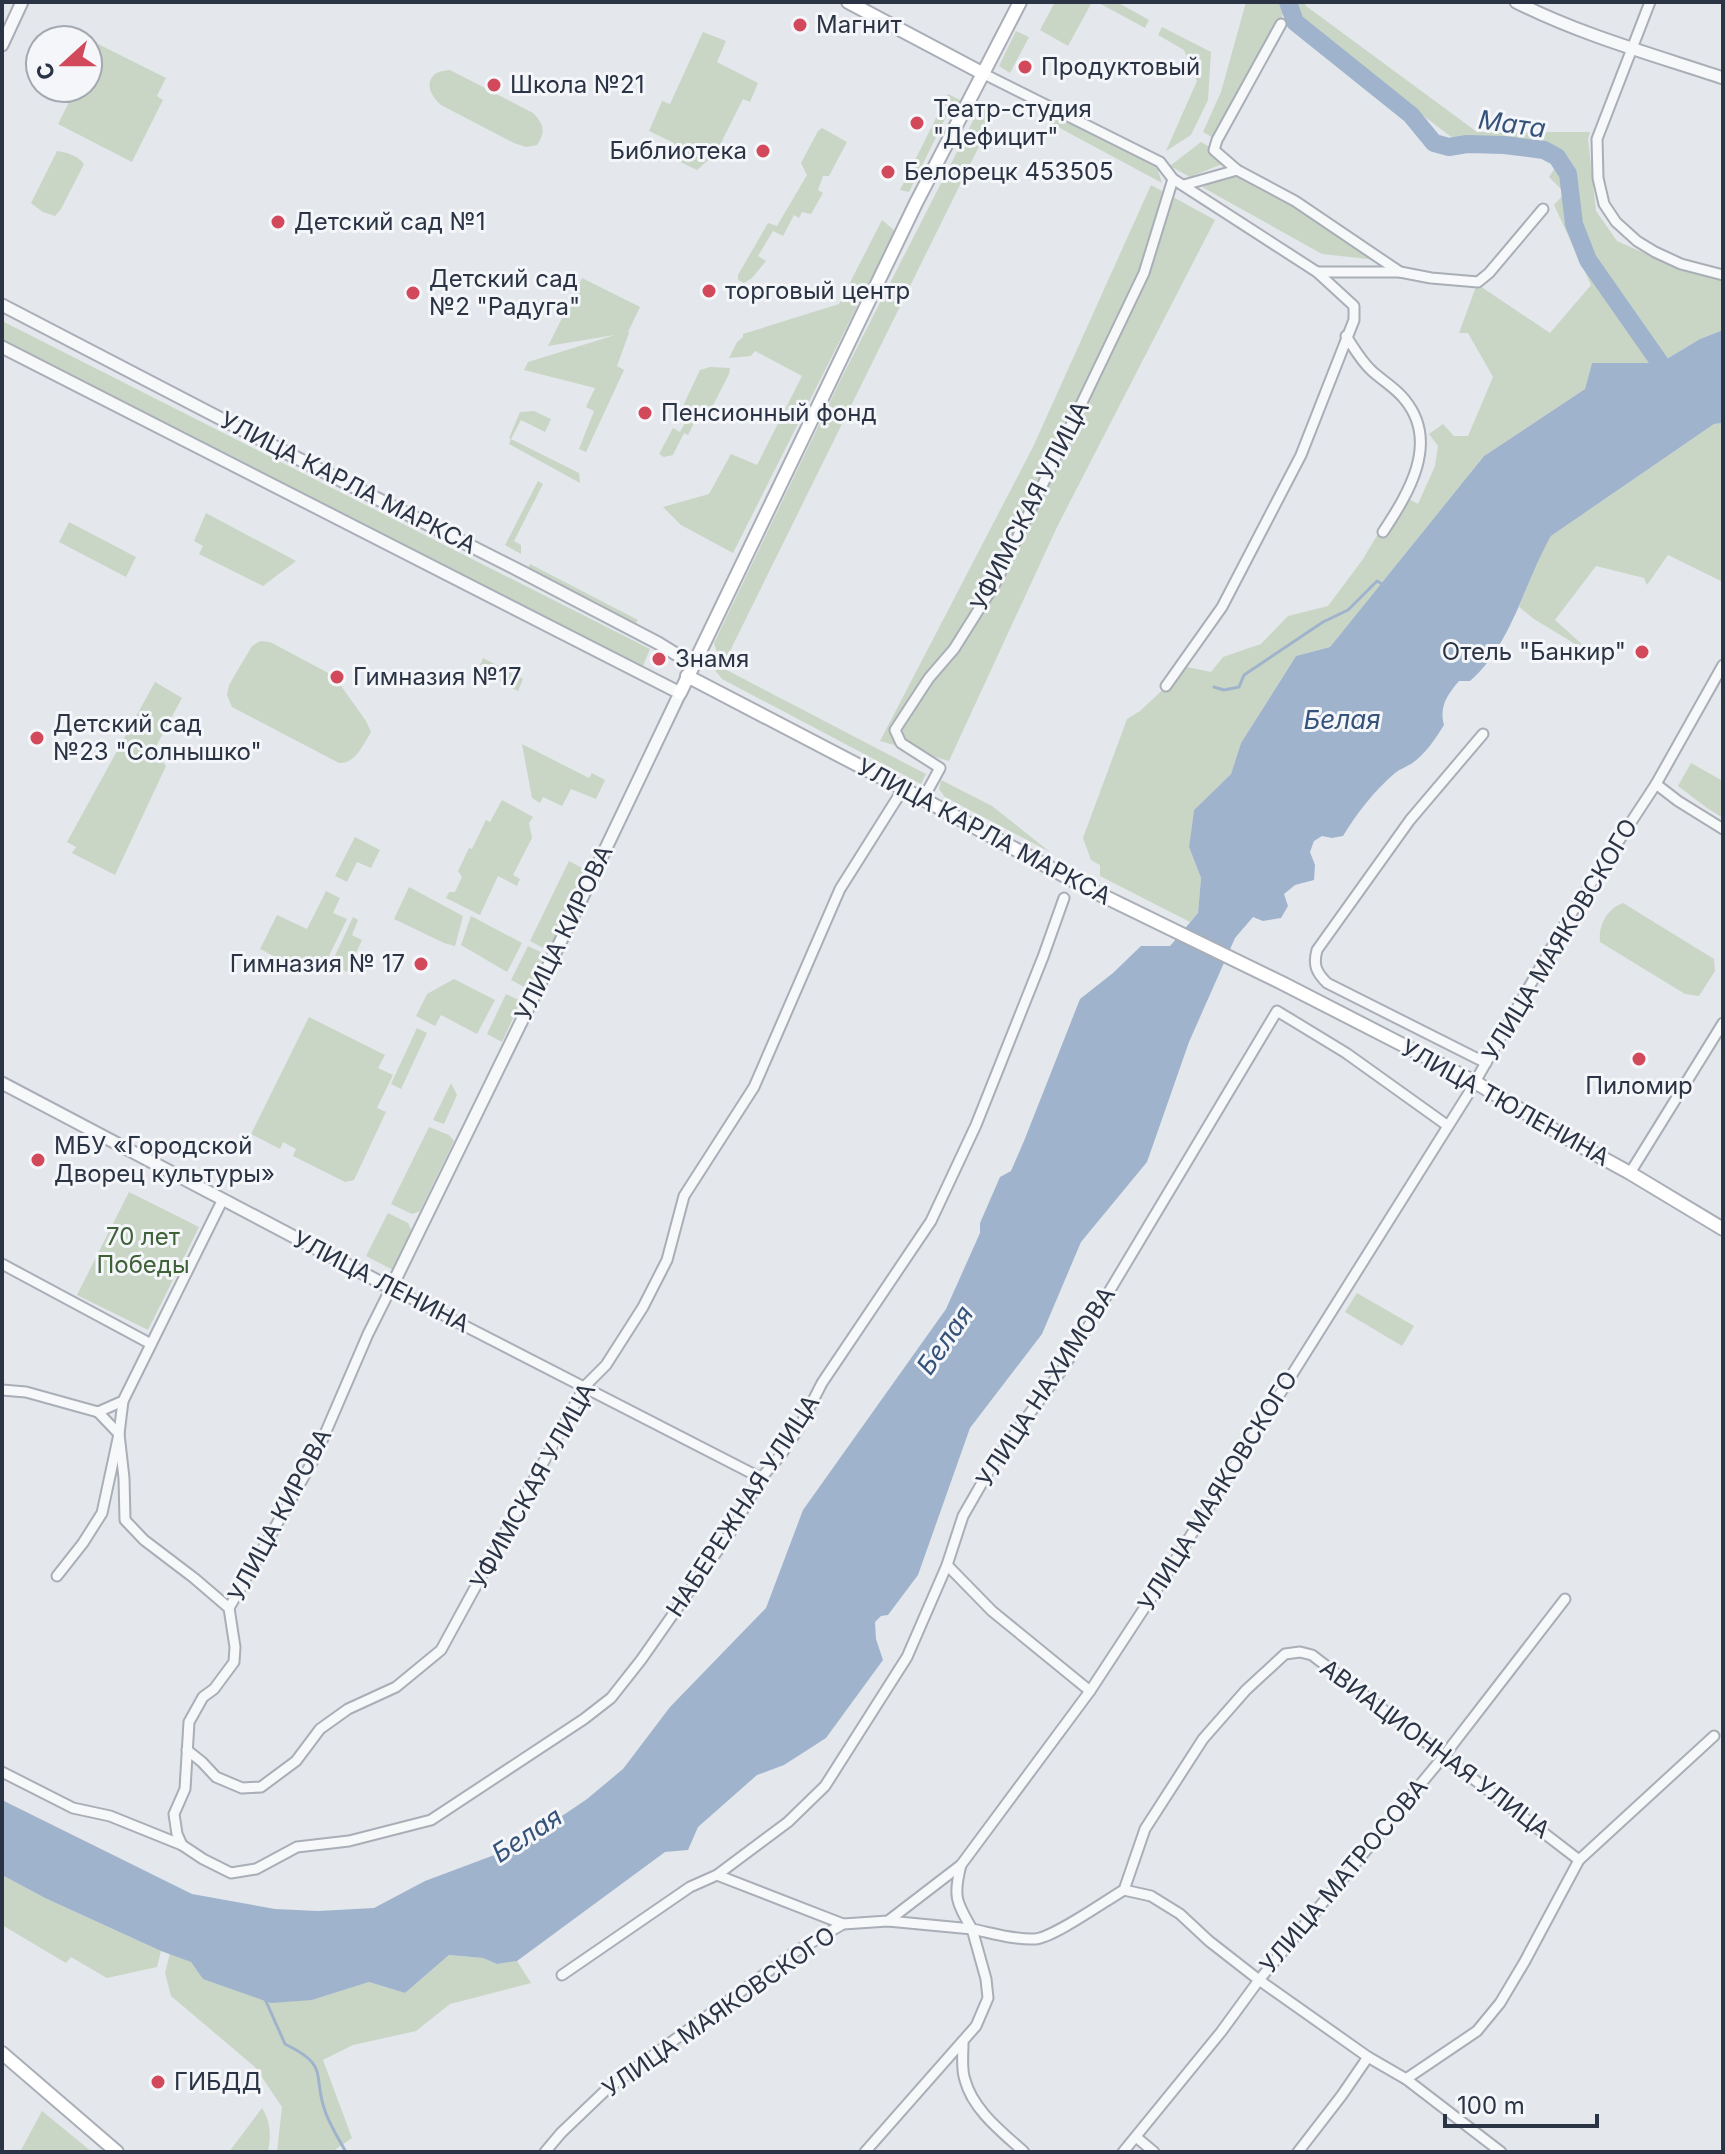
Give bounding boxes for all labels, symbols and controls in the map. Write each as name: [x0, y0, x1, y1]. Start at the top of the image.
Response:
place label: Магнит: [816, 10, 902, 39]
marker: Магнит: [791, 16, 809, 34]
north arrow: [24, 24, 104, 104]
place label: Продуктовый: [1041, 52, 1200, 81]
marker: Продуктовый: [1016, 58, 1034, 76]
text: С: [30, 59, 60, 83]
place label: Школа №21: [510, 70, 644, 99]
marker: Школа №21: [485, 76, 503, 94]
place label: Театр-студия "Дефицит": [933, 94, 1092, 151]
water label: Мата: [1476, 103, 1548, 144]
marker: Театр-студия "Дефицит": [908, 114, 926, 132]
place label: Библиотека: [609, 136, 747, 165]
marker: Библиотека: [754, 142, 772, 160]
place label: Белорецк 453505: [904, 157, 1114, 186]
marker: Белорецк 453505: [879, 163, 897, 181]
place label: Детский сад №1: [294, 207, 486, 236]
marker: Детский сад №1: [269, 213, 287, 231]
place label: Детский сад №2 "Радуга": [429, 264, 580, 321]
place label: торговый центр: [725, 276, 910, 305]
marker: торговый центр: [700, 282, 718, 300]
marker: Детский сад №2 "Радуга": [404, 284, 422, 302]
street label: УФИМСКАЯ УЛИЦА: [964, 396, 1095, 615]
place label: Пенсионный фонд: [661, 398, 877, 427]
marker: Пенсионный фонд: [636, 404, 654, 422]
street label: УЛИЦА КАРЛА МАРКСА: [215, 405, 481, 560]
place label: Отель "Банкир": [1442, 637, 1626, 666]
marker: Отель "Банкир": [1633, 643, 1651, 661]
place label: Знамя: [675, 644, 749, 673]
marker: Знамя: [650, 650, 668, 668]
place label: Гимназия №17: [353, 662, 522, 691]
marker: Гимназия №17: [328, 668, 346, 686]
water label: Белая: [1303, 704, 1381, 735]
place label: Детский сад №23 "Солнышко": [53, 709, 262, 766]
marker: Детский сад №23 "Солнышко": [28, 729, 46, 747]
street label: УЛИЦА КАРЛА МАРКСА: [852, 752, 1116, 911]
street label: УЛИЦА МАЯКОВСКОГО: [1476, 813, 1643, 1066]
street label: УЛИЦА КИРОВА: [508, 840, 619, 1025]
place label: Гимназия № 17: [230, 949, 405, 978]
marker: Гимназия № 17: [412, 955, 430, 973]
street label: УЛИЦА ТЮЛЕНИНА: [1396, 1033, 1615, 1172]
marker: Пиломир: [1630, 1050, 1648, 1068]
place label: Пиломир: [1585, 1071, 1693, 1100]
place label: МБУ «Городской Дворец культуры»: [54, 1131, 275, 1188]
marker: МБУ «Городской Дворец культуры»: [29, 1151, 47, 1169]
park label: 70 лет Победы: [96, 1222, 190, 1279]
street label: УЛИЦА ЛЕНИНА: [288, 1225, 474, 1339]
street label: УЛИЦА НАХИМОВА: [970, 1281, 1121, 1492]
water label: Белая: [910, 1299, 979, 1380]
street label: УЛИЦА МАЯКОВСКОГО: [1132, 1365, 1303, 1616]
street label: УФИМСКАЯ УЛИЦА: [464, 1378, 601, 1594]
street label: НАБЕРЕЖНАЯ УЛИЦА: [660, 1389, 825, 1622]
street label: УЛИЦА КИРОВА: [222, 1423, 337, 1606]
street label: АВИАЦИОННАЯ УЛИЦА: [1315, 1653, 1556, 1844]
street label: УЛИЦА МАТРОСОВА: [1254, 1772, 1434, 1979]
water label: Белая: [486, 1801, 567, 1869]
street label: УЛИЦА МАЯКОВСКОГО: [597, 1920, 841, 2103]
place label: ГИБДД: [174, 2067, 261, 2096]
marker: ГИБДД: [149, 2073, 167, 2091]
scale bar: [1445, 2078, 1597, 2128]
text: 100 m: [1457, 2091, 1525, 2120]

